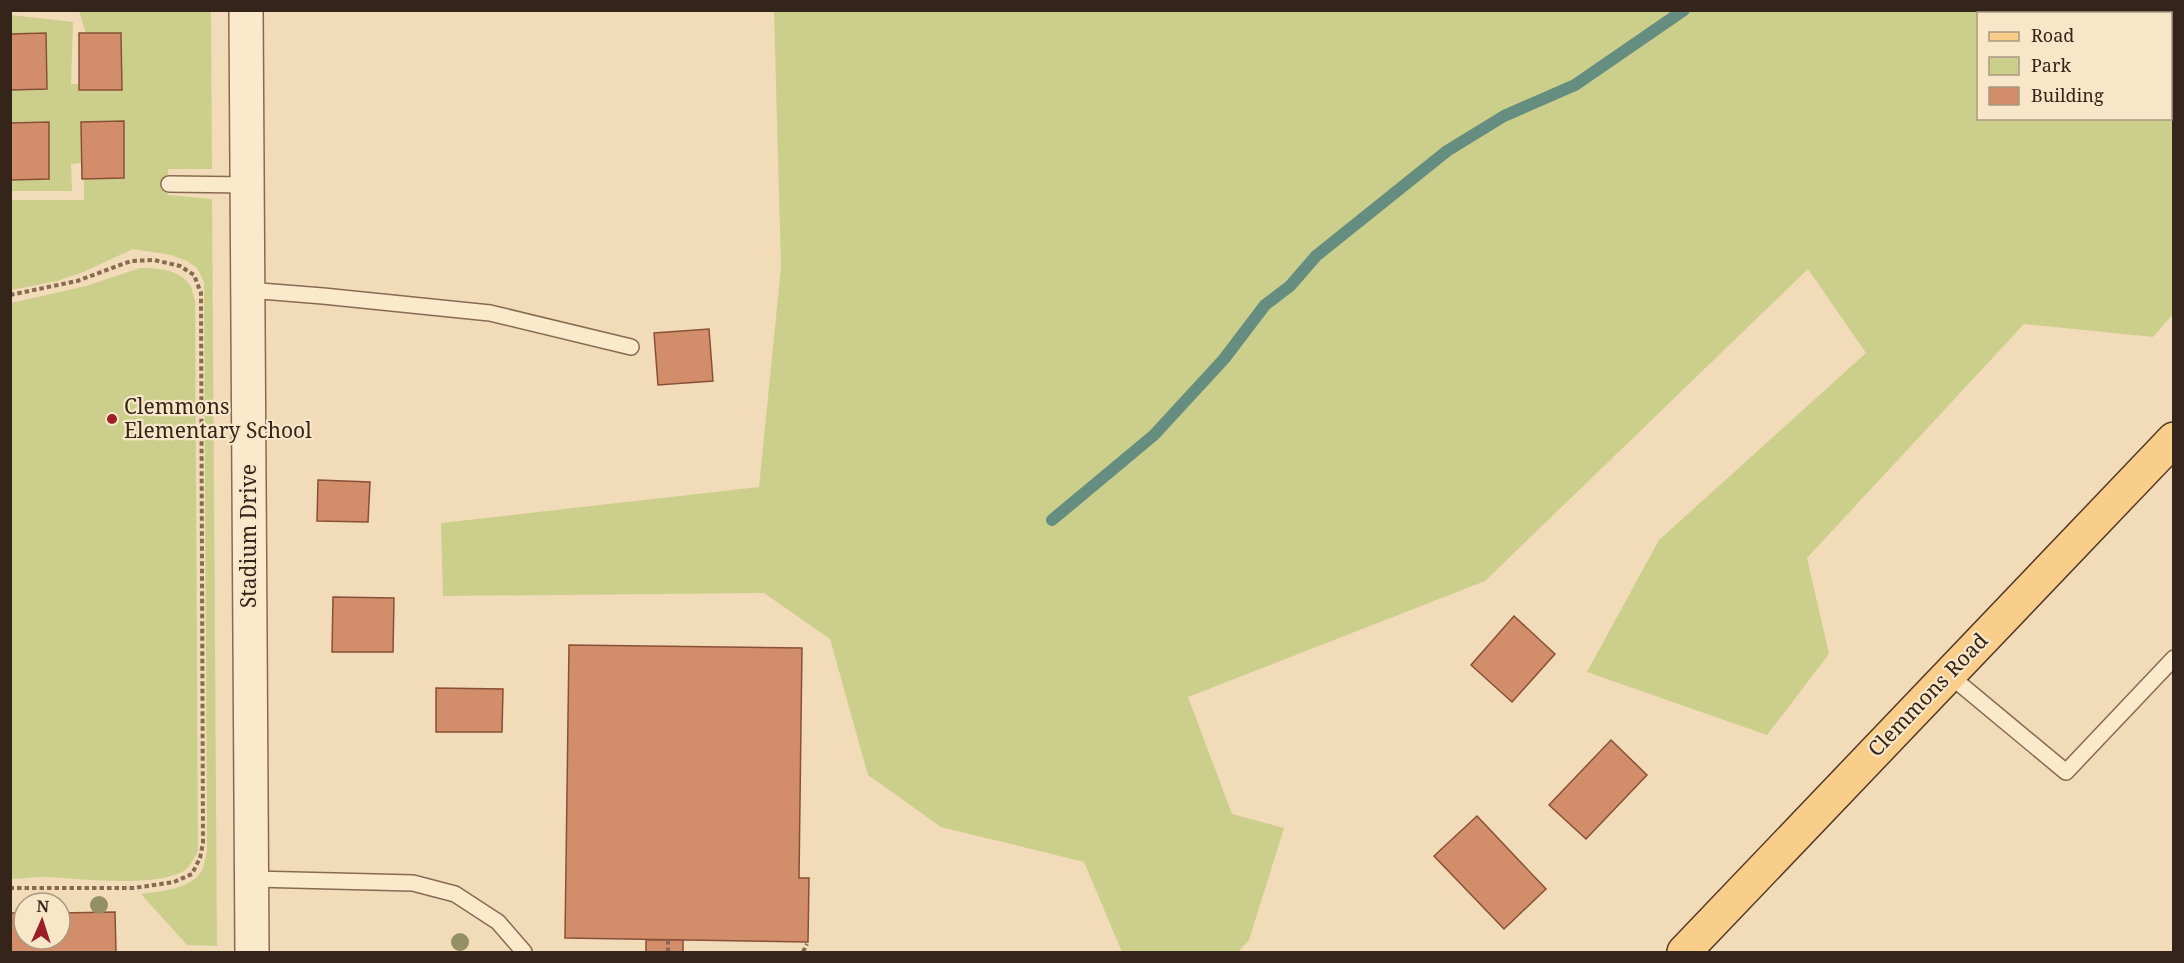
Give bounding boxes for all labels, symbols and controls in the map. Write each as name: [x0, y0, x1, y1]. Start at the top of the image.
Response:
legend: [1977, 12, 2172, 120]
text: Road: [2031, 23, 2074, 47]
text: Park: [2031, 53, 2071, 77]
text: Building: [2031, 83, 2104, 107]
place label: Clemmons Elementary School: [124, 392, 312, 444]
marker: Clemmons Elementary School: [105, 412, 119, 426]
street label: Stadium Drive: [234, 464, 262, 608]
street label: Clemmons Road: [1861, 626, 1994, 762]
north arrow: [12, 891, 72, 951]
text: N: [36, 895, 50, 917]

